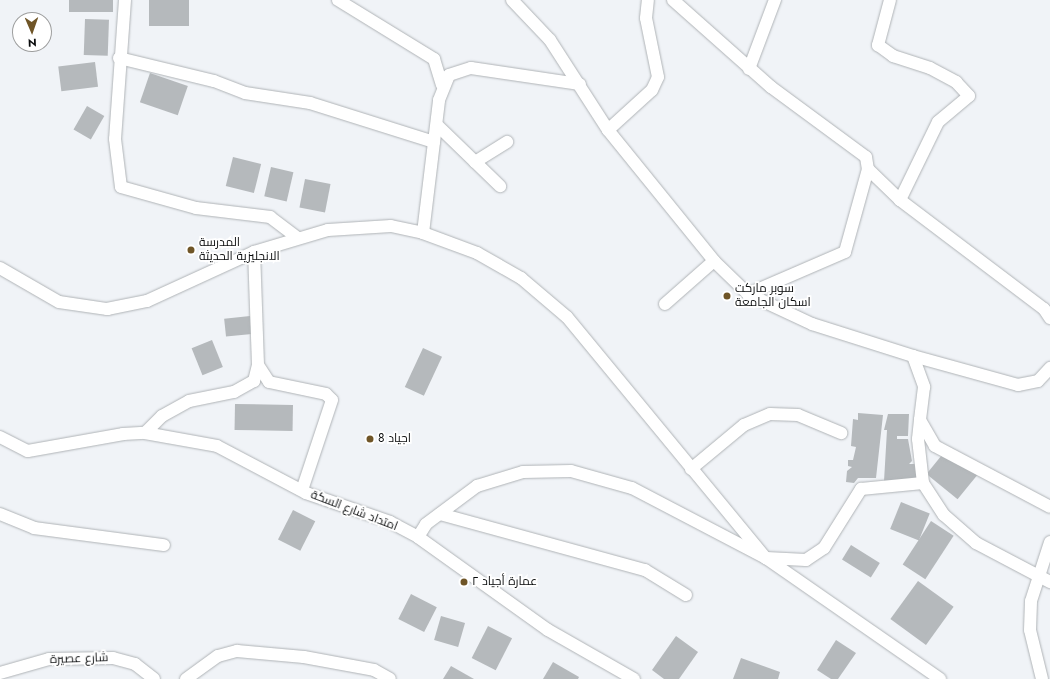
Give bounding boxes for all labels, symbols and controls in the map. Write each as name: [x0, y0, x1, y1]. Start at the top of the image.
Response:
north arrow: [12, 12, 52, 52]
text: N: [28, 35, 37, 51]
place label: المدرسة الانجليزية الحديثة: [199, 236, 280, 264]
marker: المدرسة الانجليزية الحديثة: [186, 245, 196, 255]
place label: سوبر ماركت اسكان الجامعة: [735, 282, 811, 310]
marker: سوبر ماركت اسكان الجامعة: [722, 291, 732, 301]
place label: اجياد 8: [378, 432, 411, 446]
marker: اجياد 8: [365, 434, 375, 444]
street label: امتداد شارع السكة: [308, 488, 400, 534]
place label: عمارة أجياد ٢: [472, 575, 537, 589]
marker: عمارة أجياد ٢: [459, 577, 469, 587]
street label: شارع عصيرة: [50, 651, 108, 667]

